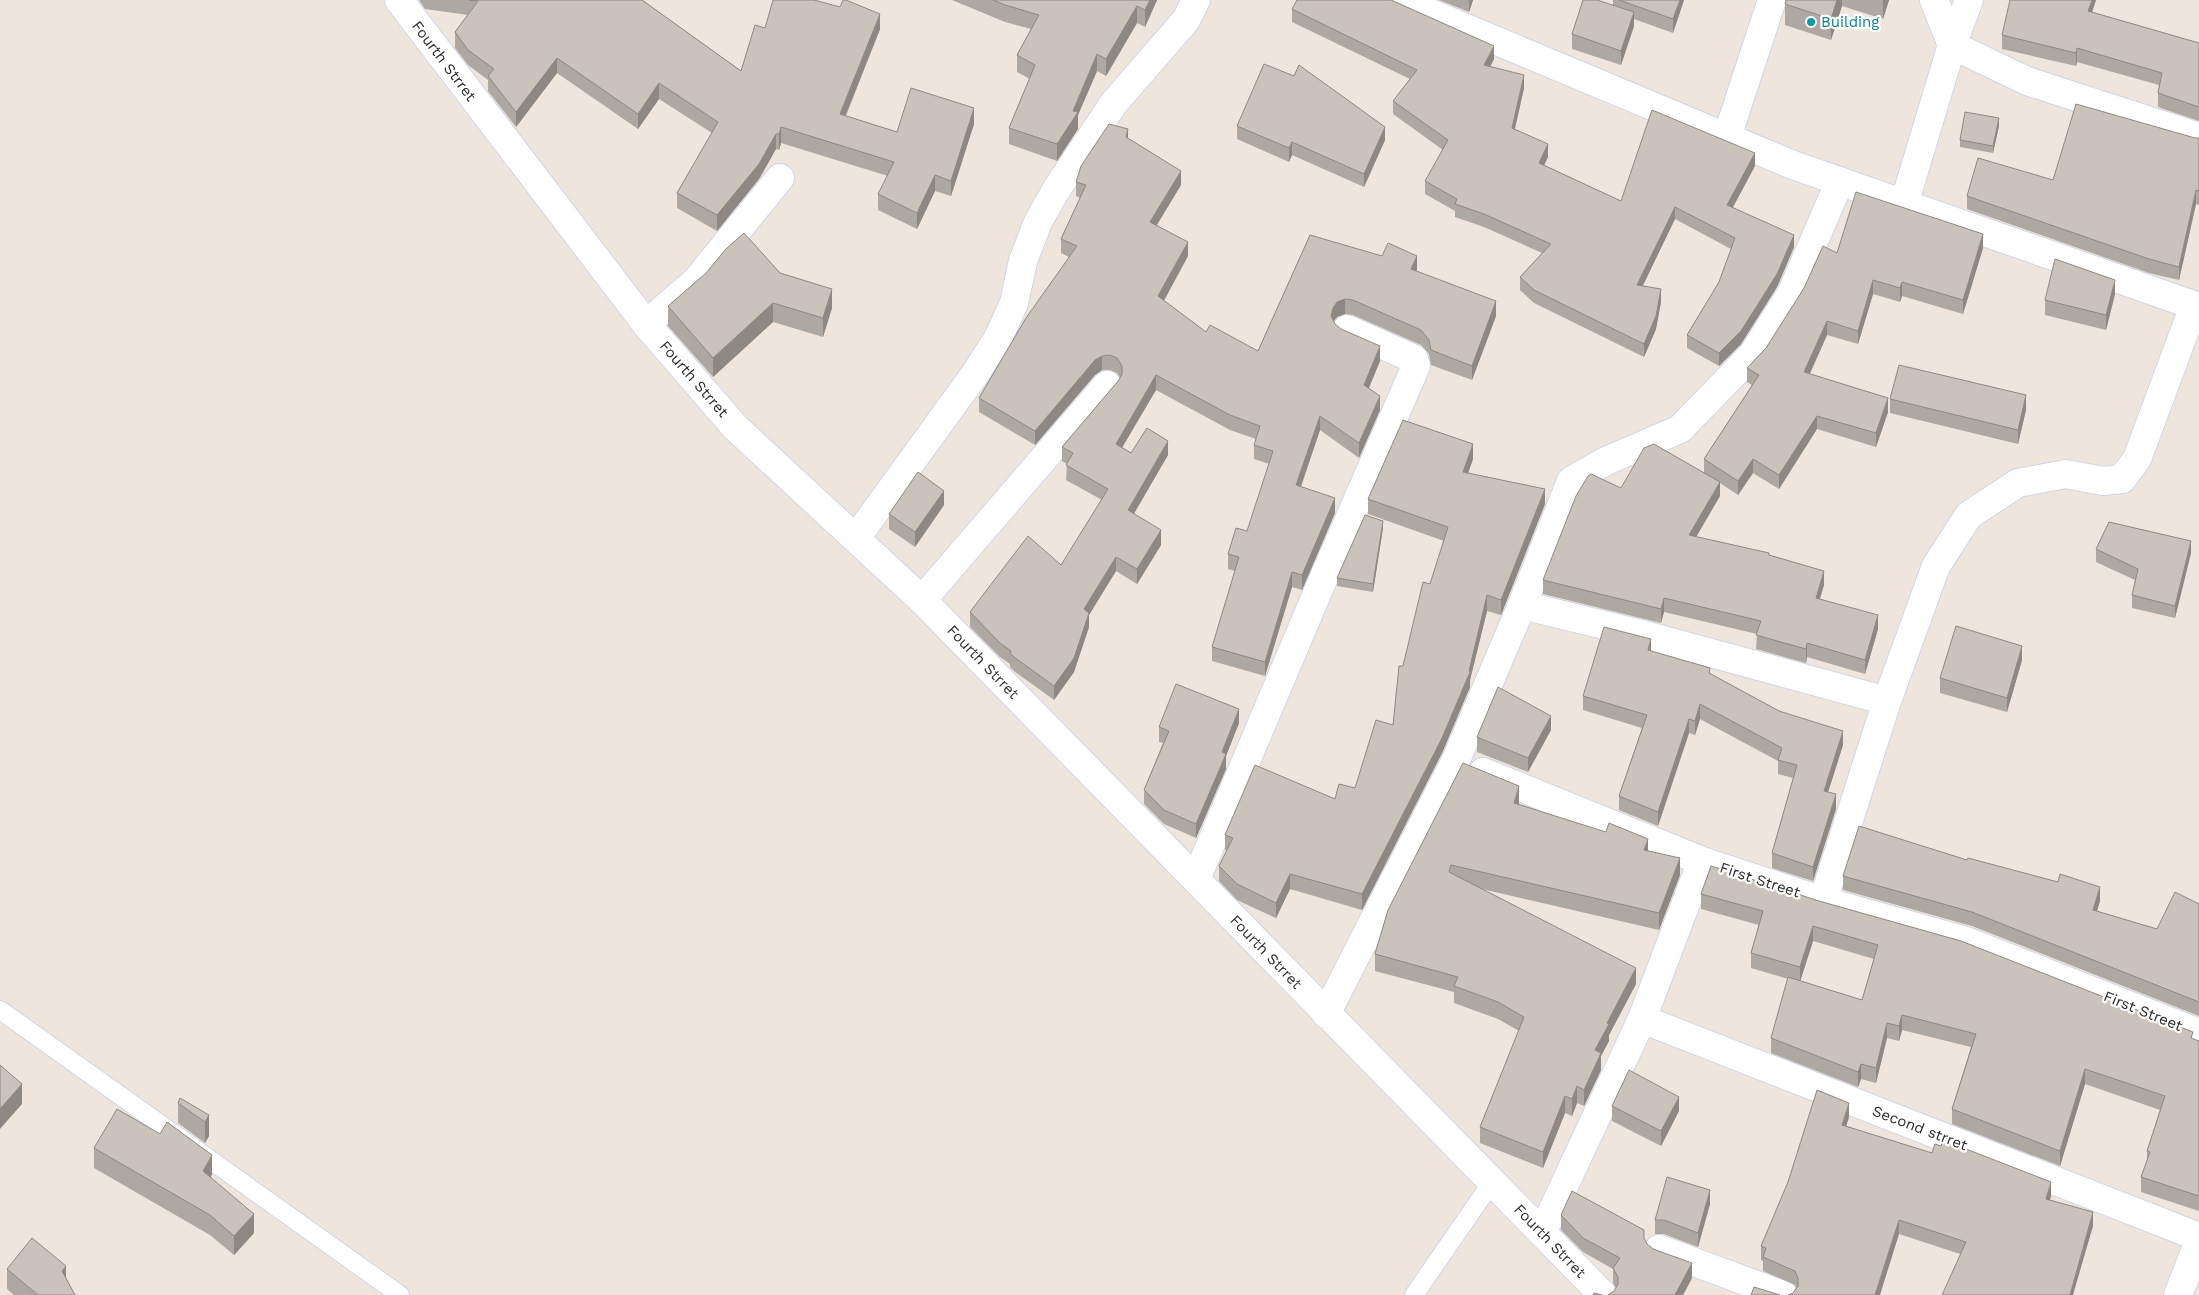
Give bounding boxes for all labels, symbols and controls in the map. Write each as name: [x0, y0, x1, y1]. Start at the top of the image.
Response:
place label: Building: [1821, 13, 1879, 31]
marker: Building: [1805, 16, 1817, 28]
street label: Fourth Strret: [408, 17, 480, 105]
street label: Fourth Strret: [656, 337, 733, 421]
street label: Fourth Strret: [943, 621, 1023, 703]
street label: First Street: [1718, 859, 1803, 902]
street label: Fourth Strret: [1226, 911, 1306, 993]
street label: First Street: [2101, 987, 2186, 1035]
street label: Second strret: [1870, 1102, 1971, 1155]
street label: Fourth Strret: [1510, 1200, 1590, 1282]

